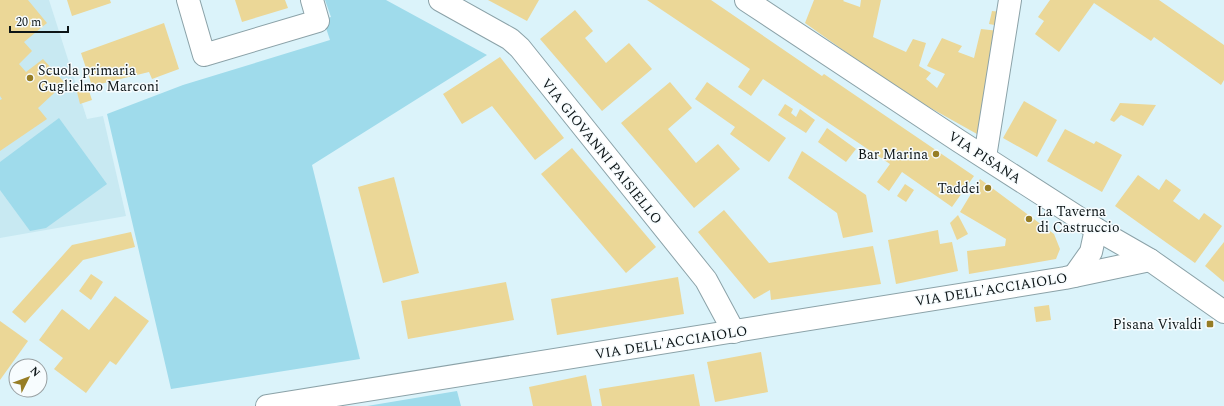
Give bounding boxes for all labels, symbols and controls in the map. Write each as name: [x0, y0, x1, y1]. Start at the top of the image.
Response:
scale bar: [10, 8, 68, 34]
text: 20 m: [16, 13, 41, 32]
place label: Scuola primaria Guglielmo Marconi: [38, 60, 159, 97]
marker: Scuola primaria Guglielmo Marconi: [25, 73, 35, 83]
street label: VIA GIOVANNI PAISIELLO: [536, 74, 667, 229]
street label: VIA PISANA: [944, 126, 1026, 189]
place label: Bar Marina: [858, 144, 928, 165]
marker: Bar Marina: [931, 149, 941, 159]
place label: Taddei: [937, 178, 980, 199]
marker: Taddei: [983, 183, 993, 193]
place label: La Taverna di Castruccio: [1037, 201, 1120, 238]
marker: La Taverna di Castruccio: [1024, 214, 1034, 224]
street label: VIA DELL'ACCIAIOLO: [913, 267, 1069, 312]
place label: Pisana Vivaldi: [1113, 314, 1202, 335]
marker: Pisana Vivaldi: [1205, 319, 1215, 329]
street label: VIA DELL'ACCIAIOLO: [593, 320, 749, 365]
north arrow: [8, 358, 48, 398]
text: N: [26, 363, 44, 381]

